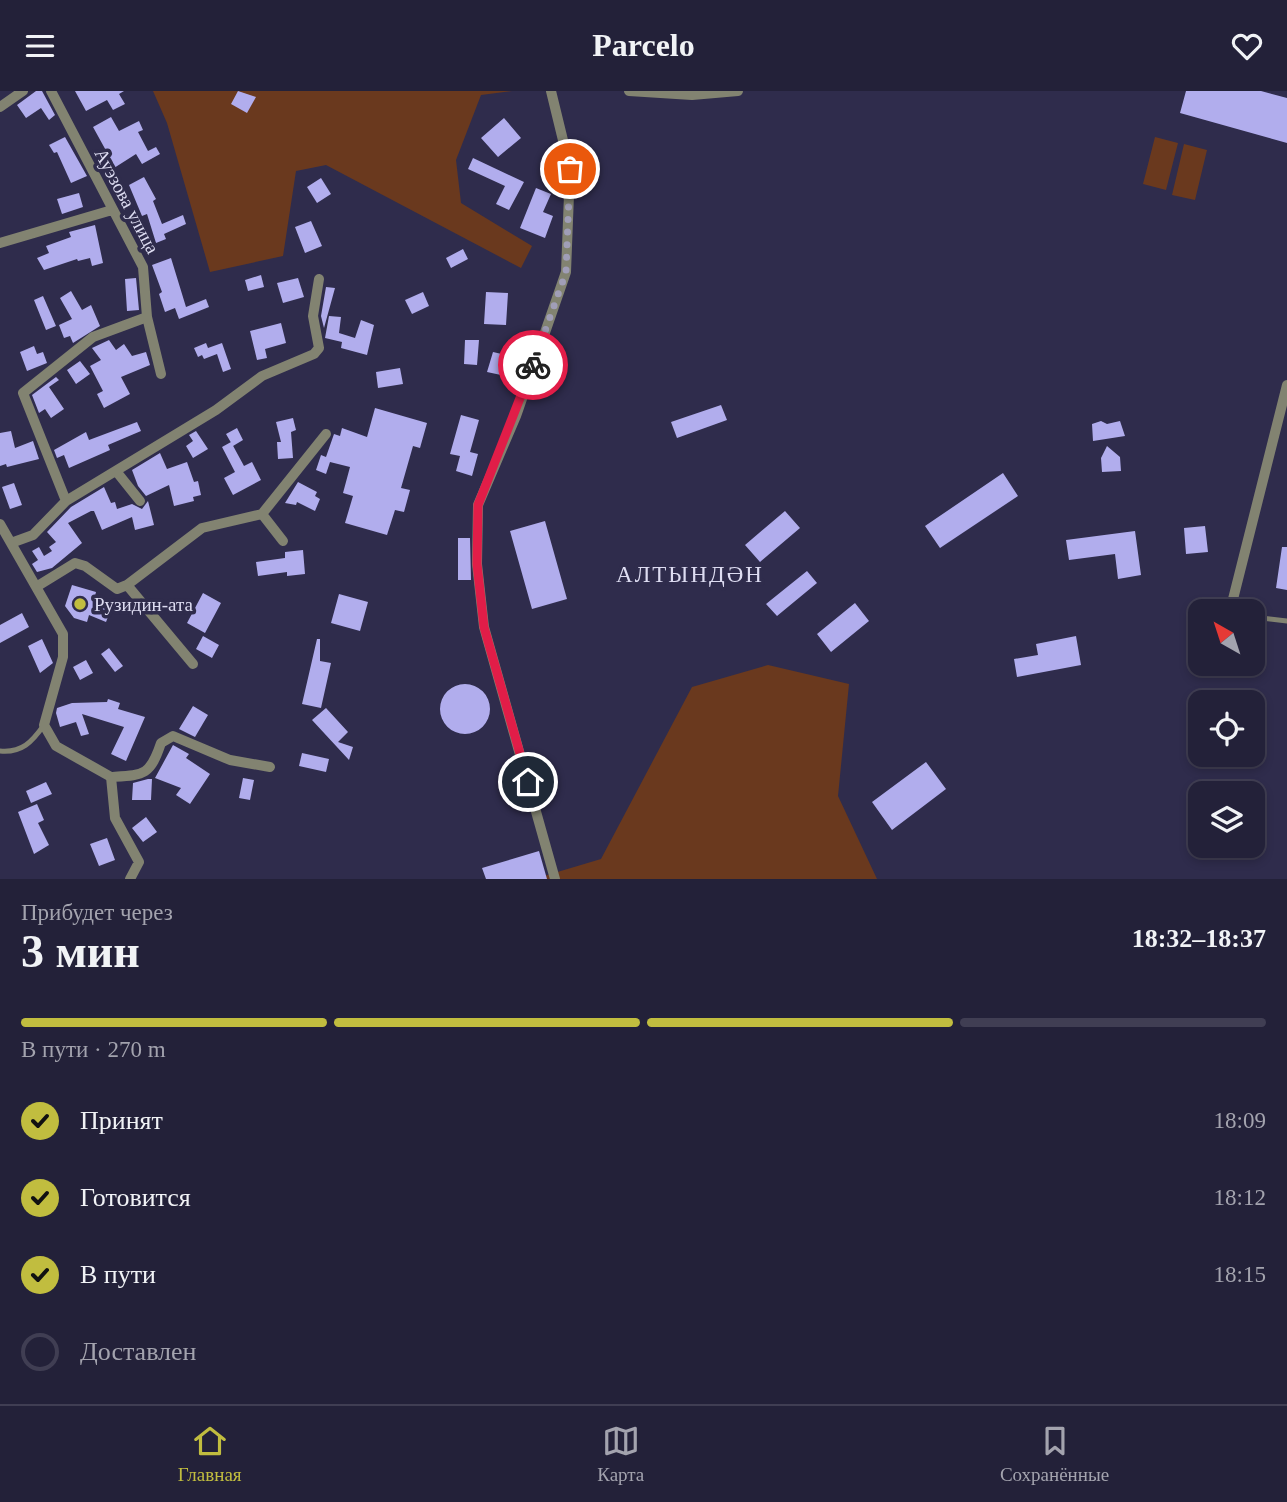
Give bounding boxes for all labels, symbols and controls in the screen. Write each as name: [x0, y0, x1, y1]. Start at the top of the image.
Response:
icon: menu: [21, 27, 59, 65]
text: Parcelo: [592, 27, 695, 63]
icon: heart: [1228, 27, 1266, 65]
pin: [540, 139, 600, 199]
street label: Ауэзова улица: [90, 145, 164, 258]
icon: bag: [551, 150, 589, 188]
courier: [498, 330, 568, 400]
icon: bike: [514, 346, 552, 384]
district label: АЛТЫНДӘН: [616, 562, 764, 587]
place label: Рузидин-ата: [94, 594, 194, 615]
marker: Рузидин-ата: [72, 596, 88, 612]
north arrow: [1188, 599, 1265, 675]
map controls: [1188, 599, 1265, 858]
button: locate: [1188, 690, 1265, 767]
pin: [498, 752, 558, 812]
icon: home: [509, 763, 547, 801]
button: layers: [1188, 781, 1265, 858]
text: Прибудет через: [21, 900, 173, 925]
text: 18:32–18:37: [1132, 924, 1266, 953]
text: 3 мин: [21, 926, 140, 977]
text: В пути · 270 m: [21, 1037, 166, 1062]
icon: check: [21, 1102, 59, 1140]
text: Принят: [80, 1106, 163, 1135]
text: 18:09: [1214, 1108, 1266, 1133]
icon: check: [21, 1179, 59, 1217]
text: Готовится: [80, 1183, 191, 1212]
text: 18:12: [1214, 1185, 1266, 1210]
icon: check: [21, 1256, 59, 1294]
text: В пути: [80, 1260, 156, 1289]
text: 18:15: [1214, 1262, 1266, 1287]
text: Доставлен: [80, 1337, 197, 1366]
tab: Главная: [178, 1422, 242, 1486]
tab: Карта: [597, 1422, 644, 1486]
tab: Сохранённые: [1000, 1422, 1109, 1486]

